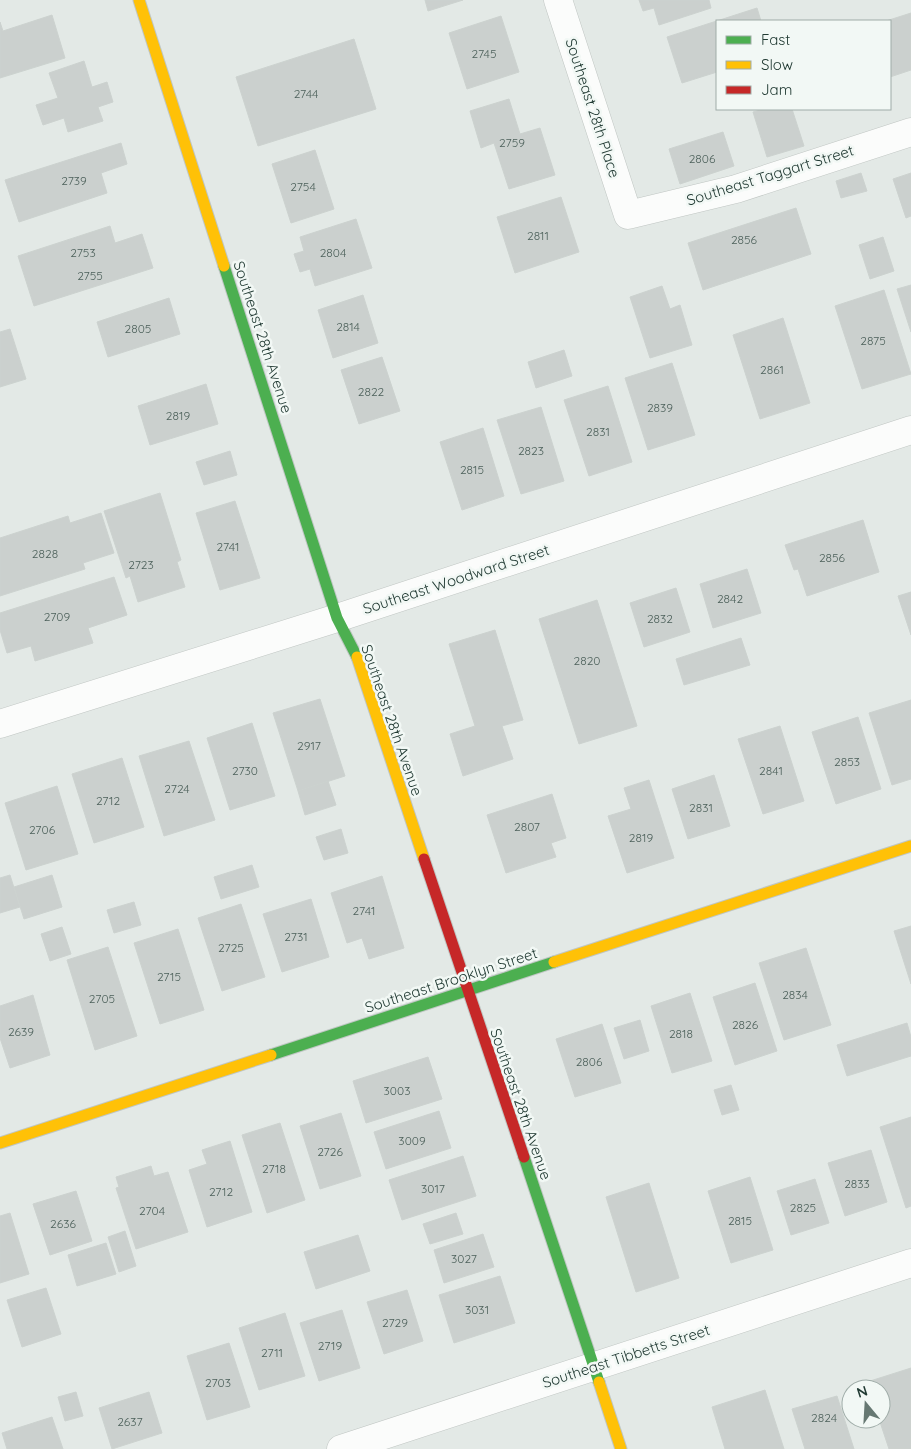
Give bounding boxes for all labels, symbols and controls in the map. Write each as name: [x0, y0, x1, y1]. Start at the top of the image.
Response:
legend: [716, 20, 891, 110]
text: Fast: [761, 30, 790, 49]
street label: Southeast 28th Place: [562, 36, 624, 180]
house number: 2745: [471, 46, 497, 61]
text: Slow: [761, 55, 793, 74]
text: Jam: [761, 80, 792, 99]
house number: 2744: [294, 86, 318, 101]
house number: 2759: [499, 135, 525, 150]
street label: Southeast Taggart Street: [684, 141, 856, 209]
house number: 2806: [689, 151, 716, 166]
house number: 2739: [61, 173, 87, 188]
house number: 2754: [290, 179, 316, 194]
house number: 2811: [527, 228, 549, 243]
house number: 2856: [731, 232, 758, 247]
house number: 2753: [70, 245, 96, 260]
house number: 2804: [320, 245, 346, 260]
street label: Southeast 28th Avenue: [229, 259, 297, 415]
house number: 2755: [77, 268, 103, 283]
house number: 2814: [336, 319, 360, 334]
house number: 2805: [125, 321, 151, 336]
house number: 2875: [860, 333, 886, 348]
house number: 2861: [760, 362, 784, 377]
house number: 2822: [358, 384, 385, 399]
house number: 2839: [647, 400, 673, 415]
house number: 2819: [166, 408, 190, 423]
house number: 2831: [586, 424, 610, 439]
house number: 2823: [518, 443, 544, 458]
house number: 2815: [460, 462, 484, 477]
house number: 2741: [217, 539, 239, 554]
street label: Southeast Woodward Street: [360, 540, 552, 618]
house number: 2828: [32, 546, 58, 561]
house number: 2856: [819, 550, 846, 565]
house number: 2723: [128, 557, 154, 572]
house number: 2842: [717, 591, 743, 606]
house number: 2709: [44, 609, 71, 624]
house number: 2832: [647, 611, 673, 626]
street label: Southeast 28th Avenue: [357, 642, 427, 798]
house number: 2820: [574, 653, 600, 668]
house number: 2917: [297, 738, 321, 753]
house number: 2853: [834, 754, 860, 769]
house number: 2730: [232, 763, 258, 778]
house number: 2841: [759, 763, 783, 778]
house number: 2724: [164, 781, 190, 796]
house number: 2712: [96, 793, 120, 808]
house number: 2831: [689, 800, 713, 815]
house number: 2807: [514, 819, 540, 834]
house number: 2706: [29, 822, 56, 837]
house number: 2819: [629, 830, 653, 845]
house number: 2741: [353, 903, 375, 918]
house number: 2731: [284, 929, 308, 944]
house number: 2725: [218, 940, 244, 955]
street label: Southeast Brooklyn Street: [362, 943, 540, 1017]
house number: 2715: [157, 969, 181, 984]
house number: 2834: [782, 987, 808, 1002]
house number: 2705: [89, 991, 115, 1006]
house number: 2826: [732, 1017, 759, 1032]
house number: 2639: [8, 1024, 34, 1039]
street label: Southeast 28th Avenue: [486, 1026, 556, 1182]
house number: 2818: [669, 1026, 693, 1041]
house number: 2806: [576, 1054, 603, 1069]
house number: 3003: [384, 1083, 410, 1098]
house number: 3009: [398, 1133, 426, 1148]
house number: 2726: [317, 1144, 343, 1159]
house number: 2718: [262, 1161, 286, 1176]
house number: 2833: [844, 1176, 870, 1191]
house number: 3017: [421, 1181, 445, 1196]
house number: 2712: [209, 1184, 233, 1199]
house number: 2825: [790, 1200, 816, 1215]
house number: 2704: [139, 1203, 165, 1218]
house number: 2815: [728, 1213, 752, 1228]
house number: 2636: [50, 1216, 76, 1231]
house number: 3027: [451, 1251, 477, 1266]
house number: 3031: [465, 1302, 489, 1317]
house number: 2729: [382, 1315, 408, 1330]
street label: Southeast Tibbetts Street: [540, 1320, 712, 1392]
house number: 2719: [318, 1338, 342, 1353]
house number: 2711: [261, 1345, 283, 1360]
house number: 2703: [205, 1375, 231, 1390]
north arrow: [841, 1379, 891, 1429]
text: N: [854, 1381, 870, 1402]
house number: 2824: [811, 1410, 837, 1425]
house number: 2637: [117, 1414, 143, 1429]

